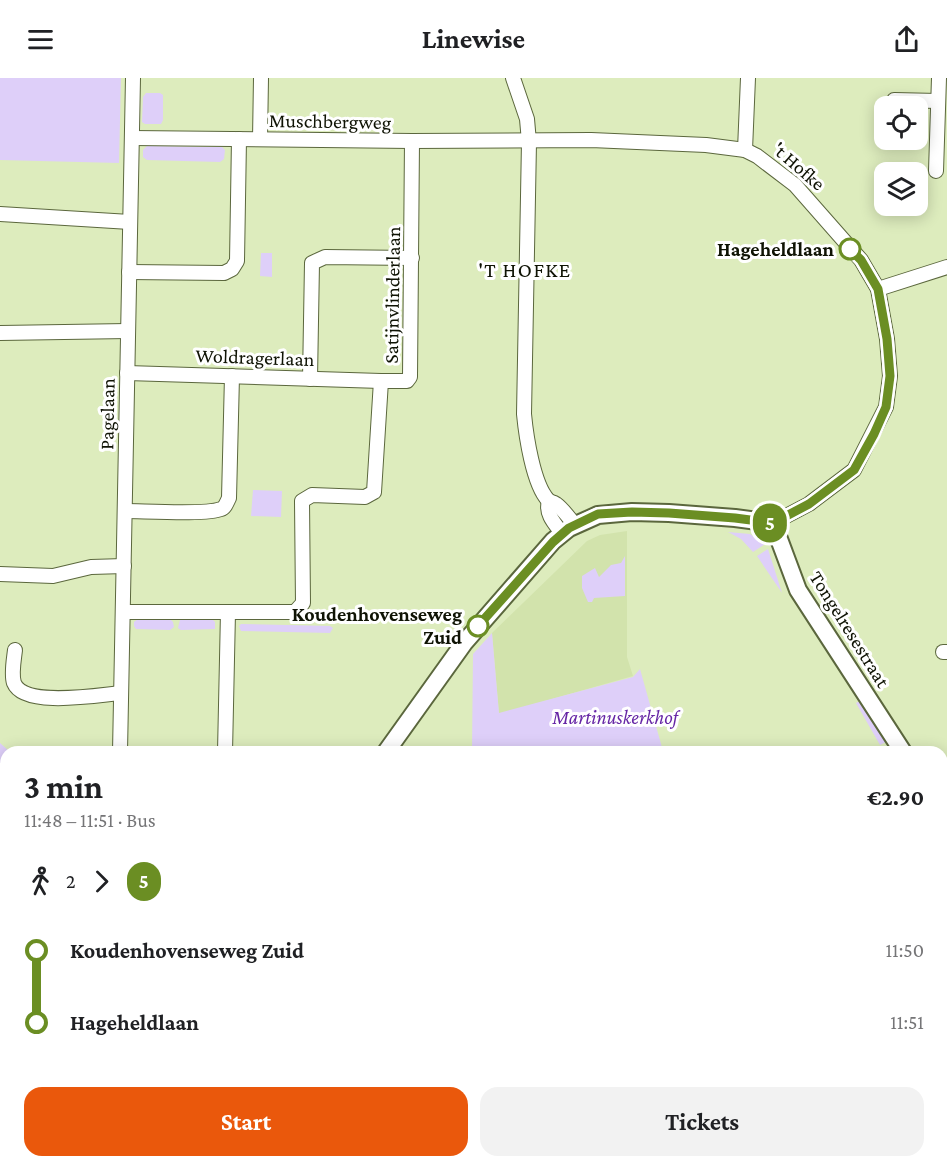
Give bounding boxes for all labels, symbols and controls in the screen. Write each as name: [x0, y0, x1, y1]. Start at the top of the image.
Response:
icon: menu: [24, 23, 57, 56]
icon: share: [890, 23, 923, 56]
text: Linewise: [422, 24, 525, 54]
map controls: [874, 96, 928, 216]
button: locate: [874, 96, 928, 150]
street label: Muschbergweg: [269, 109, 392, 134]
street label: 't Hofke: [768, 137, 830, 195]
button: layers: [874, 162, 928, 216]
street label: Satijnvlinderlaan: [380, 226, 405, 364]
place label: Hageheldlaan: [717, 238, 835, 260]
marker: Hageheldlaan: [839, 238, 861, 260]
district label: 'T HOFKE: [478, 258, 572, 282]
street label: Woldragerlaan: [195, 344, 315, 371]
street label: Pagelaan: [95, 378, 120, 450]
line badge: 5: [750, 504, 790, 542]
text: 5: [765, 511, 775, 535]
street label: Tongelresestraat: [805, 567, 895, 692]
place label: Koudenhovenseweg Zuid: [292, 603, 462, 648]
marker: Koudenhovenseweg Zuid: [467, 615, 489, 637]
park label: Martinuskerkhof: [551, 706, 681, 729]
text: 3 min: [24, 768, 103, 805]
text: €2.90: [867, 785, 924, 810]
text: 11:48 – 11:51 · Bus: [24, 809, 156, 831]
icon: walk: [24, 865, 57, 898]
icon: forward: [85, 865, 118, 898]
text: 5: [139, 869, 149, 893]
text: 2: [66, 870, 76, 892]
text: Koudenhovenseweg Zuid: [70, 938, 304, 963]
text: 11:50: [885, 939, 924, 961]
text: Hageheldlaan: [70, 1010, 199, 1035]
text: 11:51: [890, 1011, 924, 1033]
button: Start: [24, 1087, 468, 1156]
button: Tickets: [480, 1087, 924, 1156]

